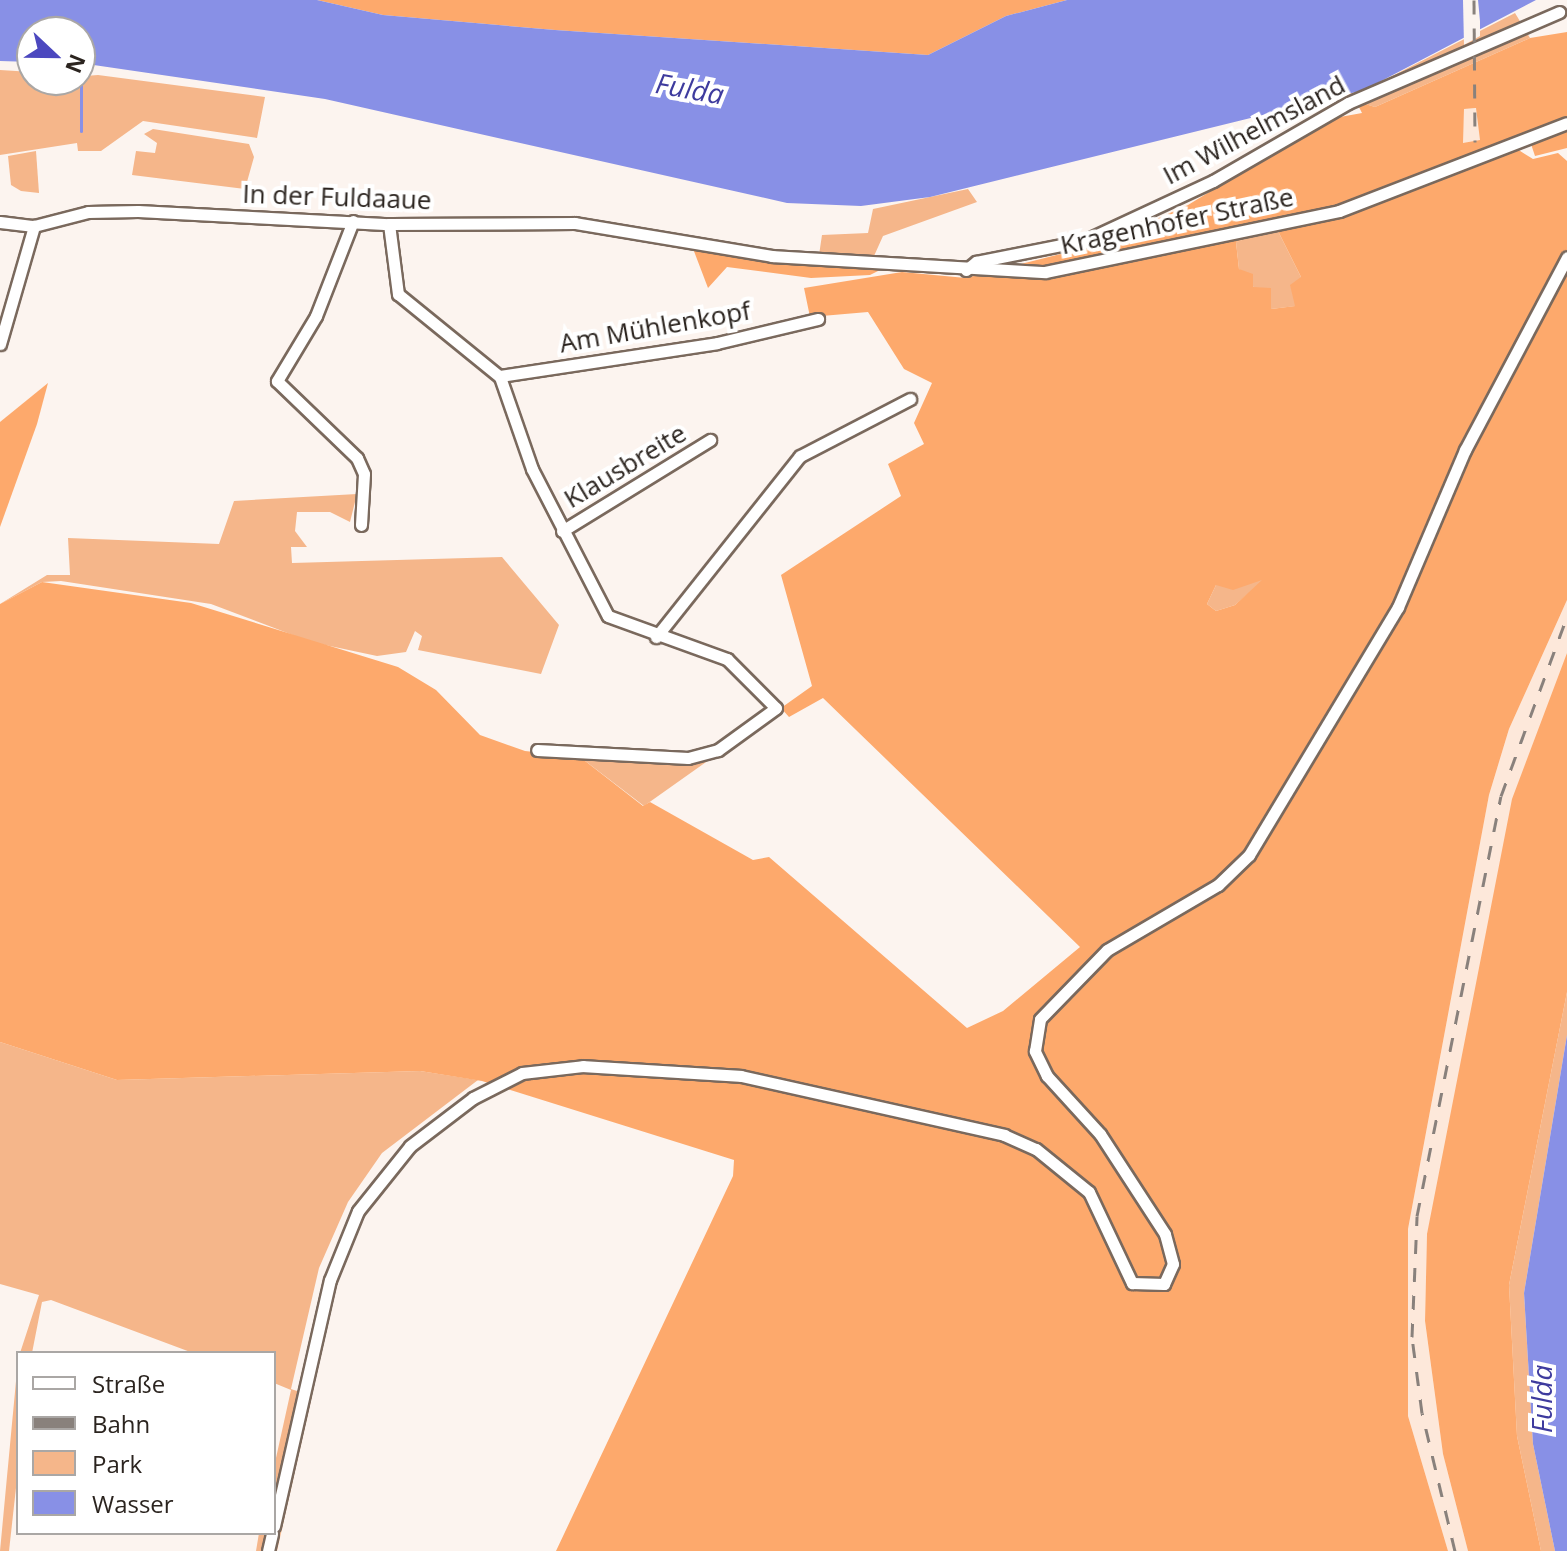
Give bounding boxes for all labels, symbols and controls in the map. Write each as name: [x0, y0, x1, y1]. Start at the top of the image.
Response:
north arrow: [16, 16, 96, 96]
text: N: [59, 50, 94, 78]
water label: Fulda: [653, 65, 727, 111]
street label: Im Wilhelmsland: [1158, 69, 1350, 191]
street label: In der Fuldaaue: [242, 178, 432, 216]
street label: Kragenhofer Straße: [1058, 181, 1296, 261]
street label: Am Mühlenkopf: [557, 295, 753, 359]
street label: Klausbreite: [558, 417, 692, 515]
legend: [16, 1351, 276, 1535]
water label: Fulda: [1524, 1365, 1558, 1433]
text: Straße: [92, 1367, 165, 1400]
text: Bahn: [92, 1407, 150, 1440]
text: Park: [92, 1447, 142, 1480]
text: Wasser: [92, 1487, 174, 1520]

